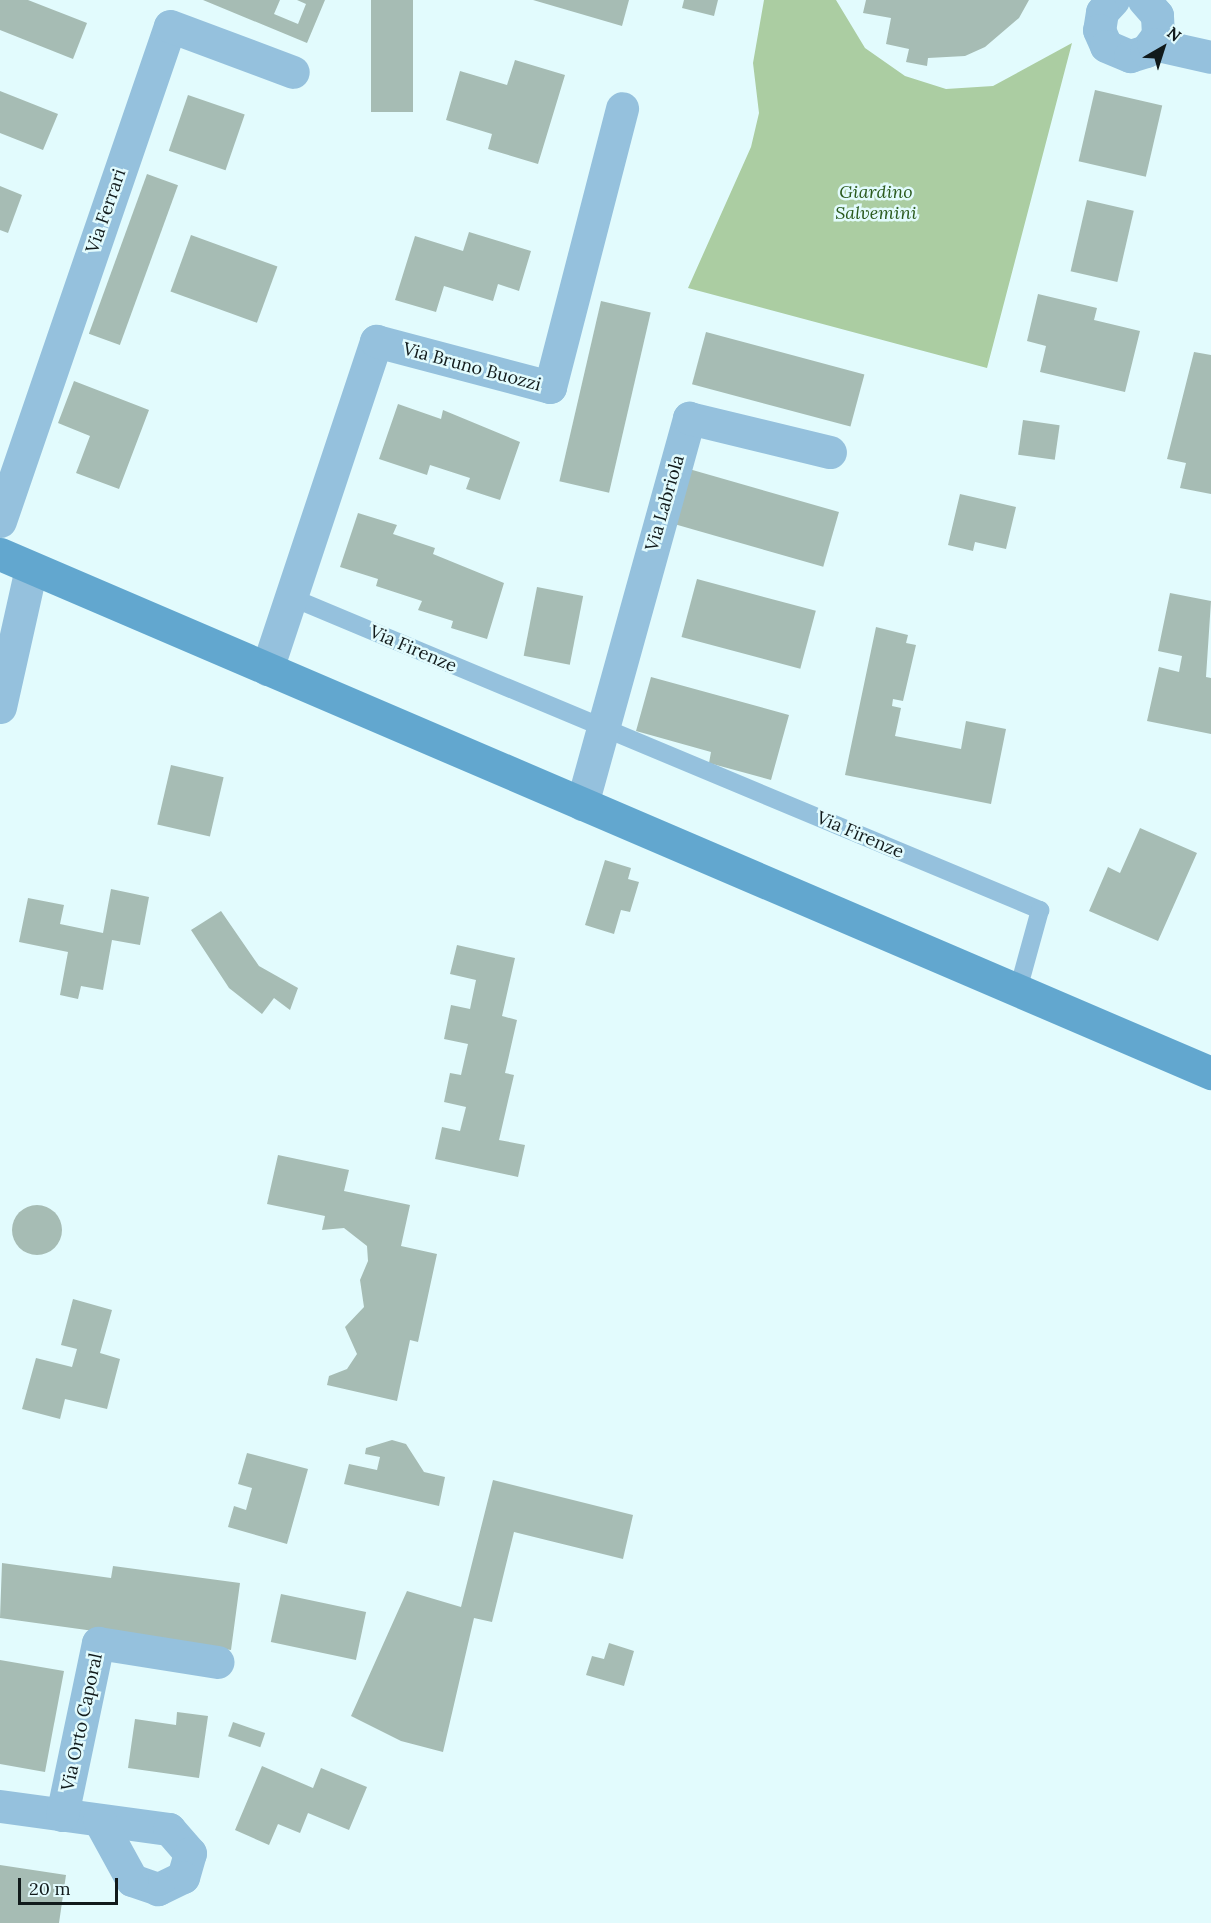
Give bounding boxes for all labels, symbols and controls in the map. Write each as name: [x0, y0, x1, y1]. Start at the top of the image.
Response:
north arrow: [1133, 18, 1193, 78]
text: N: [1163, 22, 1185, 46]
street label: Via Ferrari: [82, 166, 130, 256]
park label: Giardino Salvemini: [835, 182, 917, 224]
street label: Via Bruno Buozzi: [401, 338, 543, 396]
street label: Via Labriola: [641, 453, 689, 553]
street label: Via Firenze: [366, 621, 460, 677]
street label: Via Firenze: [813, 807, 907, 863]
street label: Via Orto Caporal: [57, 1651, 107, 1793]
scale bar: [21, 1866, 122, 1904]
text: 20 m: [29, 1877, 71, 1900]

